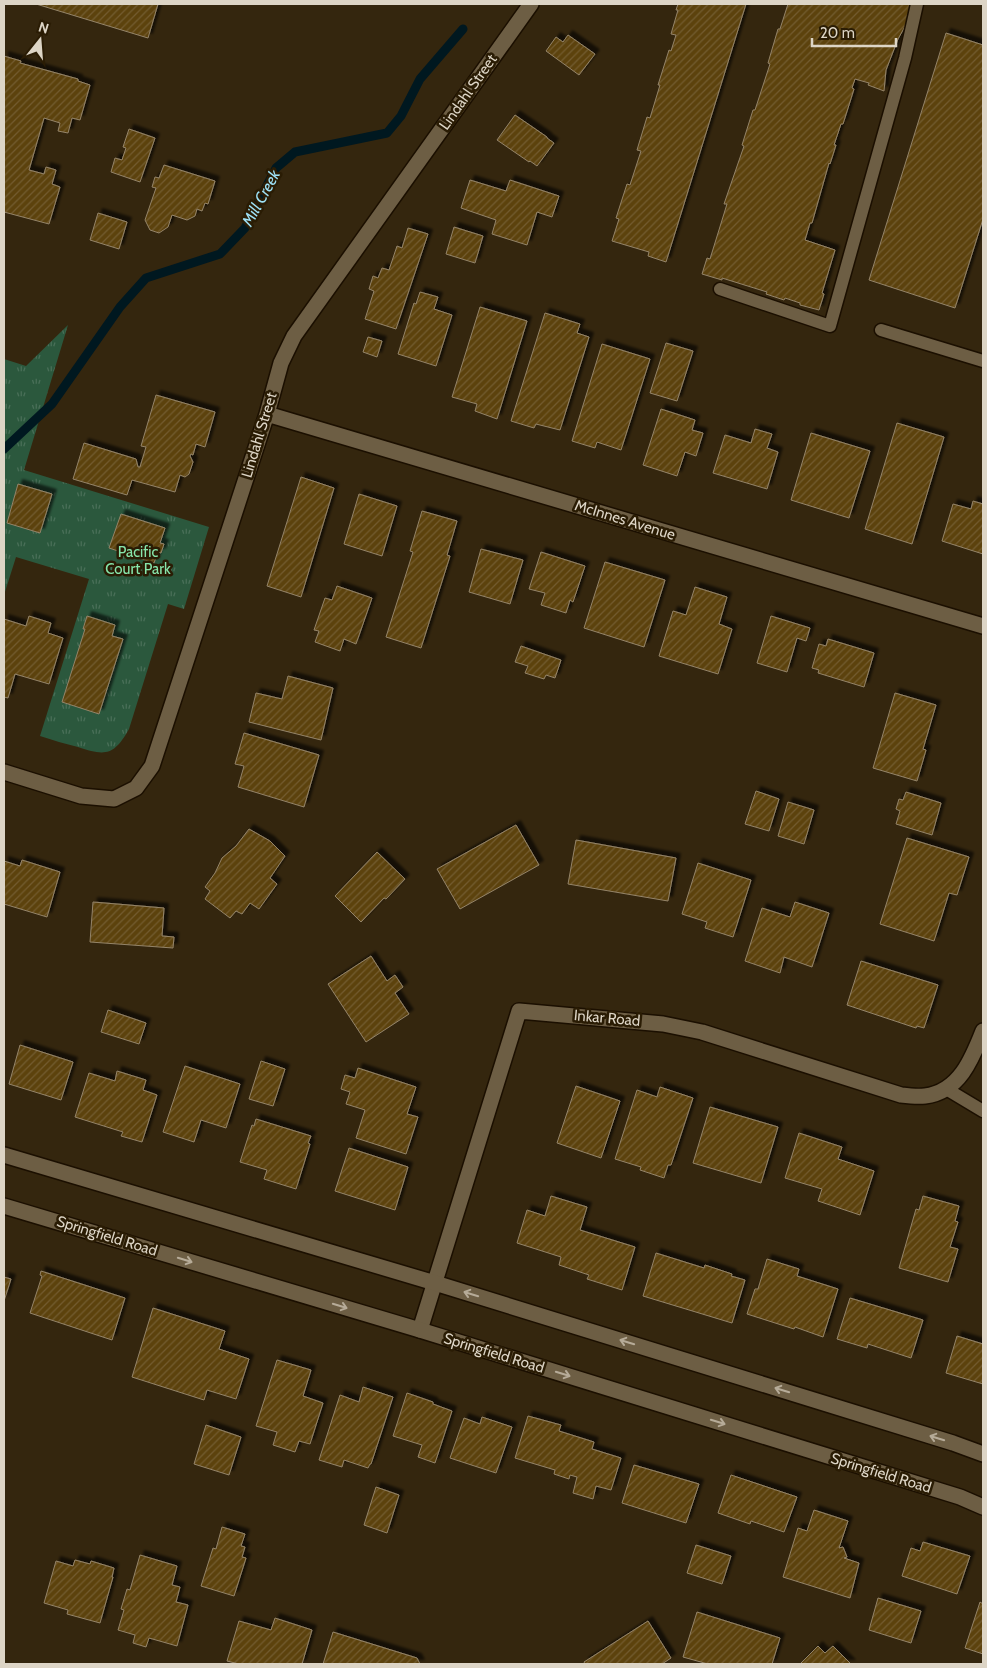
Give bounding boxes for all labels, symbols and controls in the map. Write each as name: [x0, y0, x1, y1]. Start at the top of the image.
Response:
north arrow: [15, 15, 65, 65]
scale bar: [812, 15, 896, 47]
text: N: [36, 18, 51, 38]
text: 20 m: [820, 24, 855, 42]
street label: Lindahl Street: [435, 51, 501, 133]
water label: Mill Creek: [237, 166, 285, 230]
street label: Lindahl Street: [237, 390, 281, 480]
street label: McInnes Avenue: [573, 496, 678, 544]
park label: Pacific Court Park: [105, 543, 171, 578]
street label: Inkar Road: [573, 1006, 641, 1030]
street label: Springfield Road: [54, 1212, 160, 1260]
one-way arrow: [176, 1255, 192, 1265]
one-way arrow: [464, 1288, 480, 1298]
one-way arrow: [332, 1302, 348, 1312]
street label: Springfield Road: [441, 1329, 547, 1377]
one-way arrow: [619, 1337, 635, 1346]
one-way arrow: [554, 1370, 570, 1379]
one-way arrow: [775, 1385, 790, 1394]
one-way arrow: [710, 1417, 726, 1427]
one-way arrow: [930, 1433, 945, 1442]
street label: Springfield Road: [828, 1449, 934, 1497]

